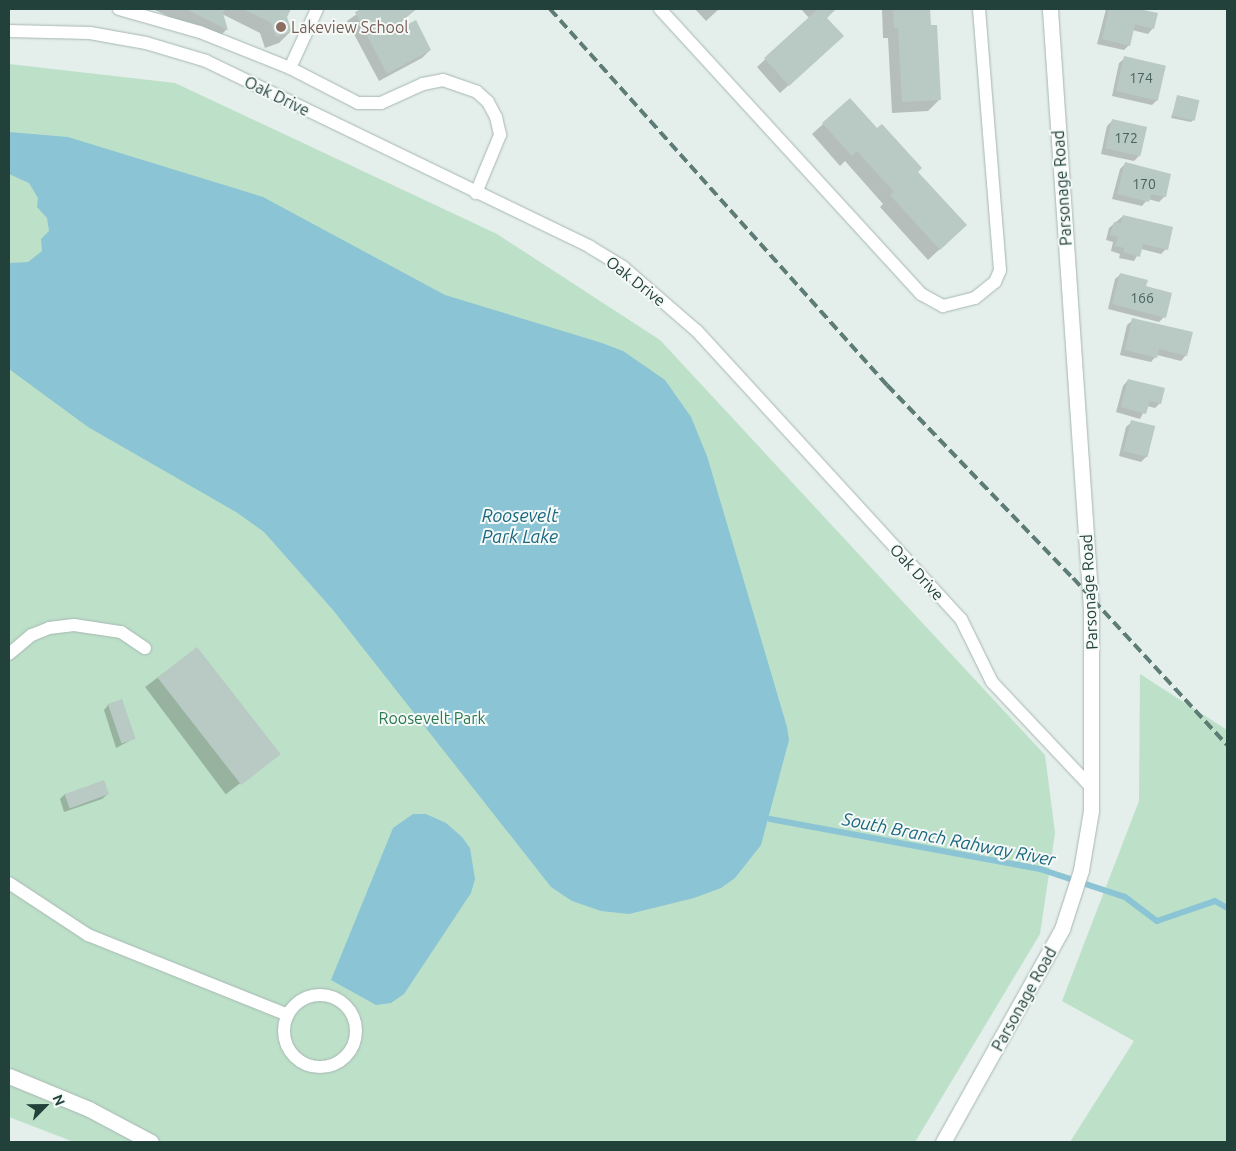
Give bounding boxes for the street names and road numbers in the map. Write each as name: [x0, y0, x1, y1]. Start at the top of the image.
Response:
street label: Oak Drive: [241, 72, 313, 120]
street label: Parsonage Road: [1048, 129, 1076, 247]
street label: Oak Drive: [602, 252, 670, 310]
street label: Parsonage Road: [1076, 534, 1102, 650]
street label: Oak Drive: [886, 540, 948, 604]
street label: Parsonage Road: [987, 944, 1061, 1054]

